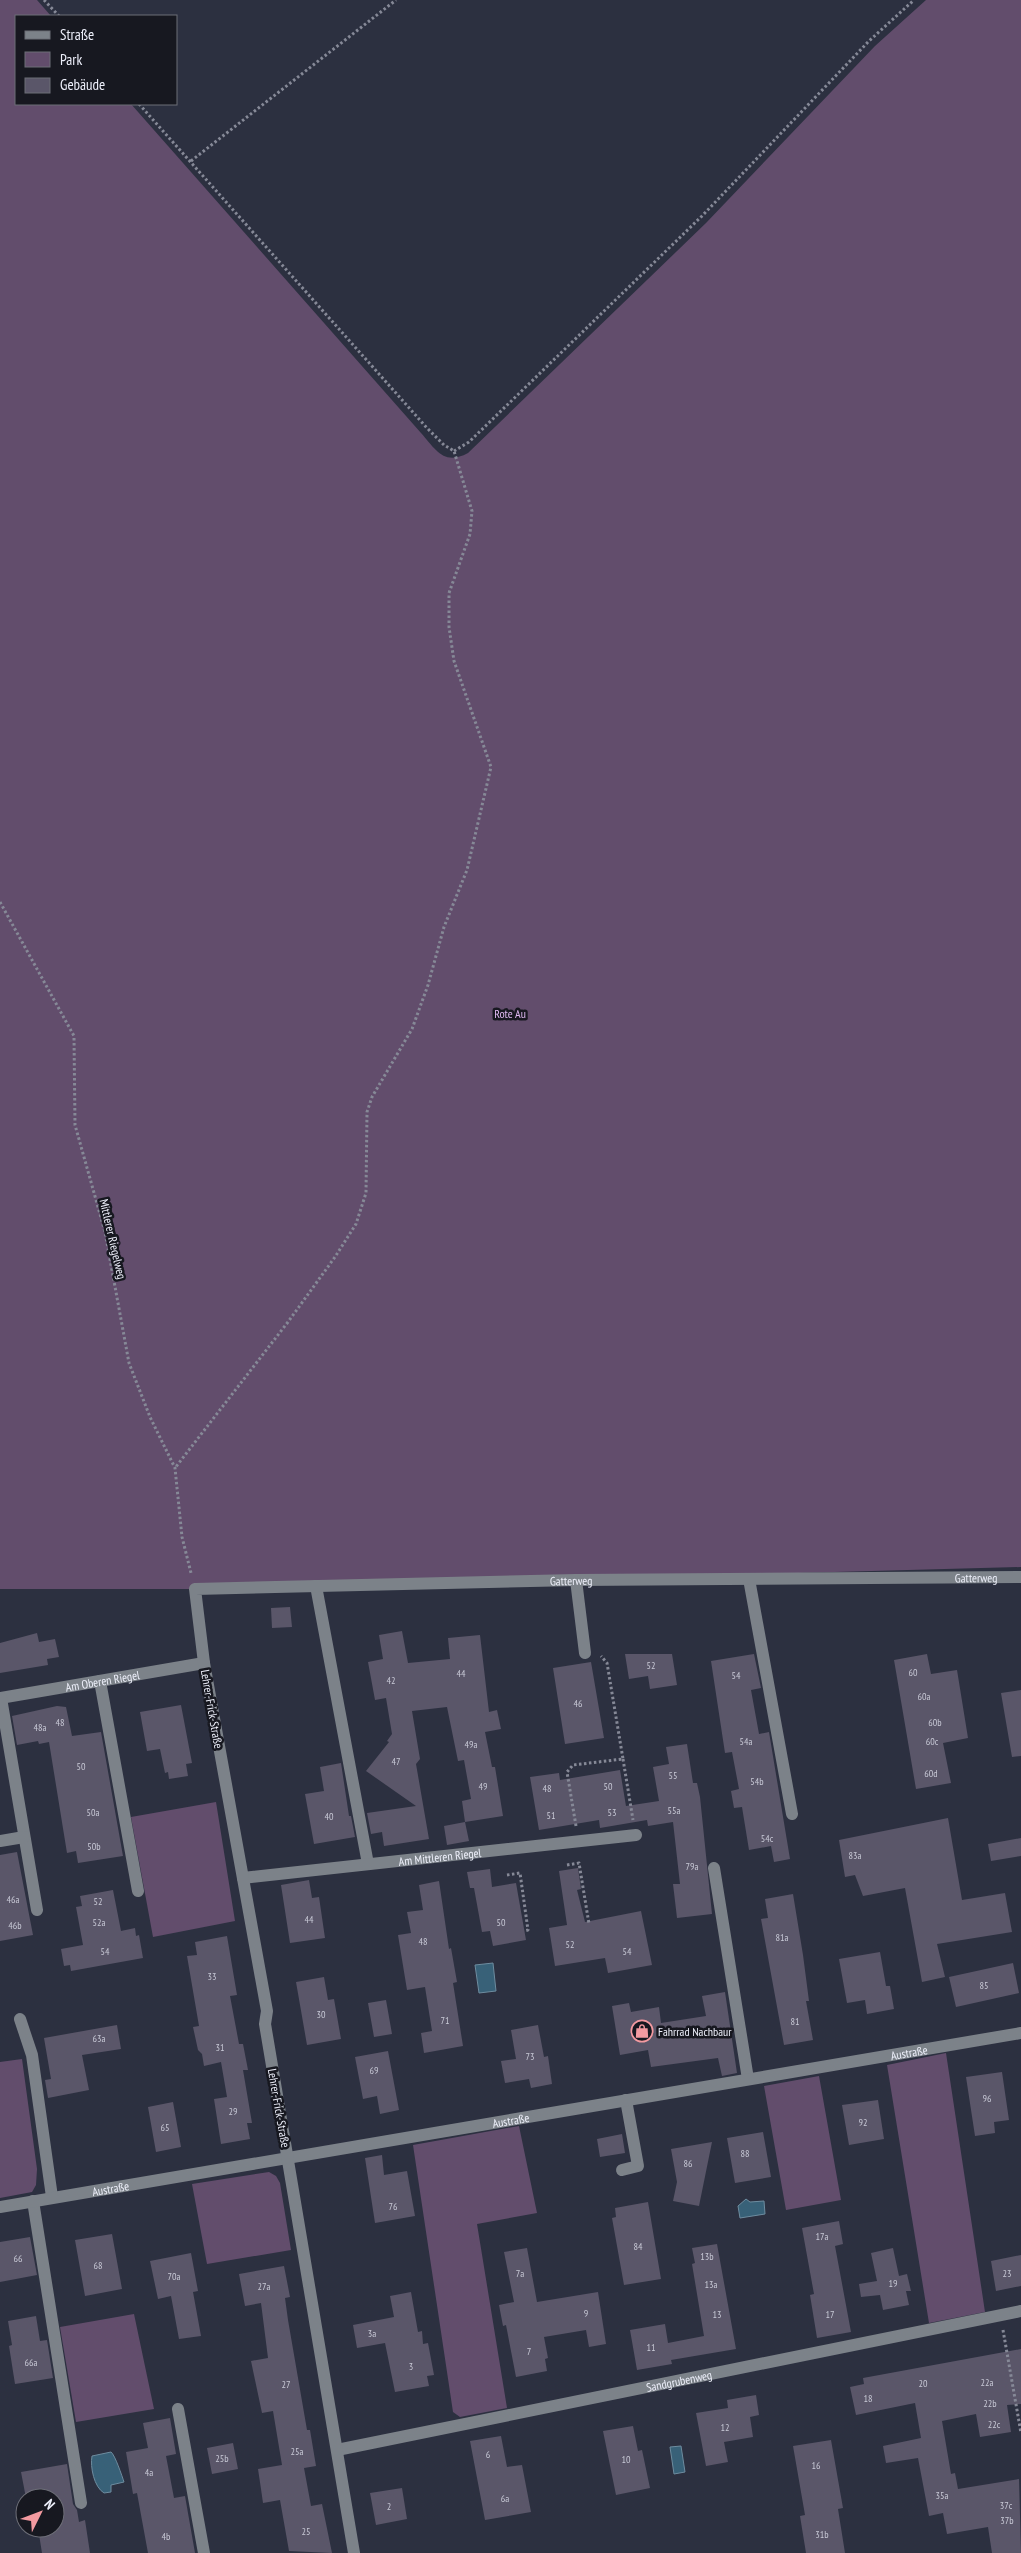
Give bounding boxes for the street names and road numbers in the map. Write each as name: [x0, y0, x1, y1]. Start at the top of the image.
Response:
street label: Mittlerer Riegelweg: [96, 1197, 130, 1281]
street label: Gatterweg: [955, 1570, 997, 1585]
street label: Gatterweg: [550, 1572, 592, 1588]
street label: Am Oberen Riegel: [64, 1667, 141, 1694]
street label: Lehrer-Frick-Straße: [198, 1668, 226, 1750]
street label: Am Mittleren Riegel: [398, 1844, 482, 1868]
street label: Austraße: [889, 2042, 929, 2063]
street label: Lehrer-Frick-Straße: [265, 2067, 293, 2149]
street label: Austraße: [491, 2109, 530, 2130]
street label: Austraße: [91, 2178, 130, 2199]
street label: Sandgrubenweg: [645, 2367, 713, 2394]

